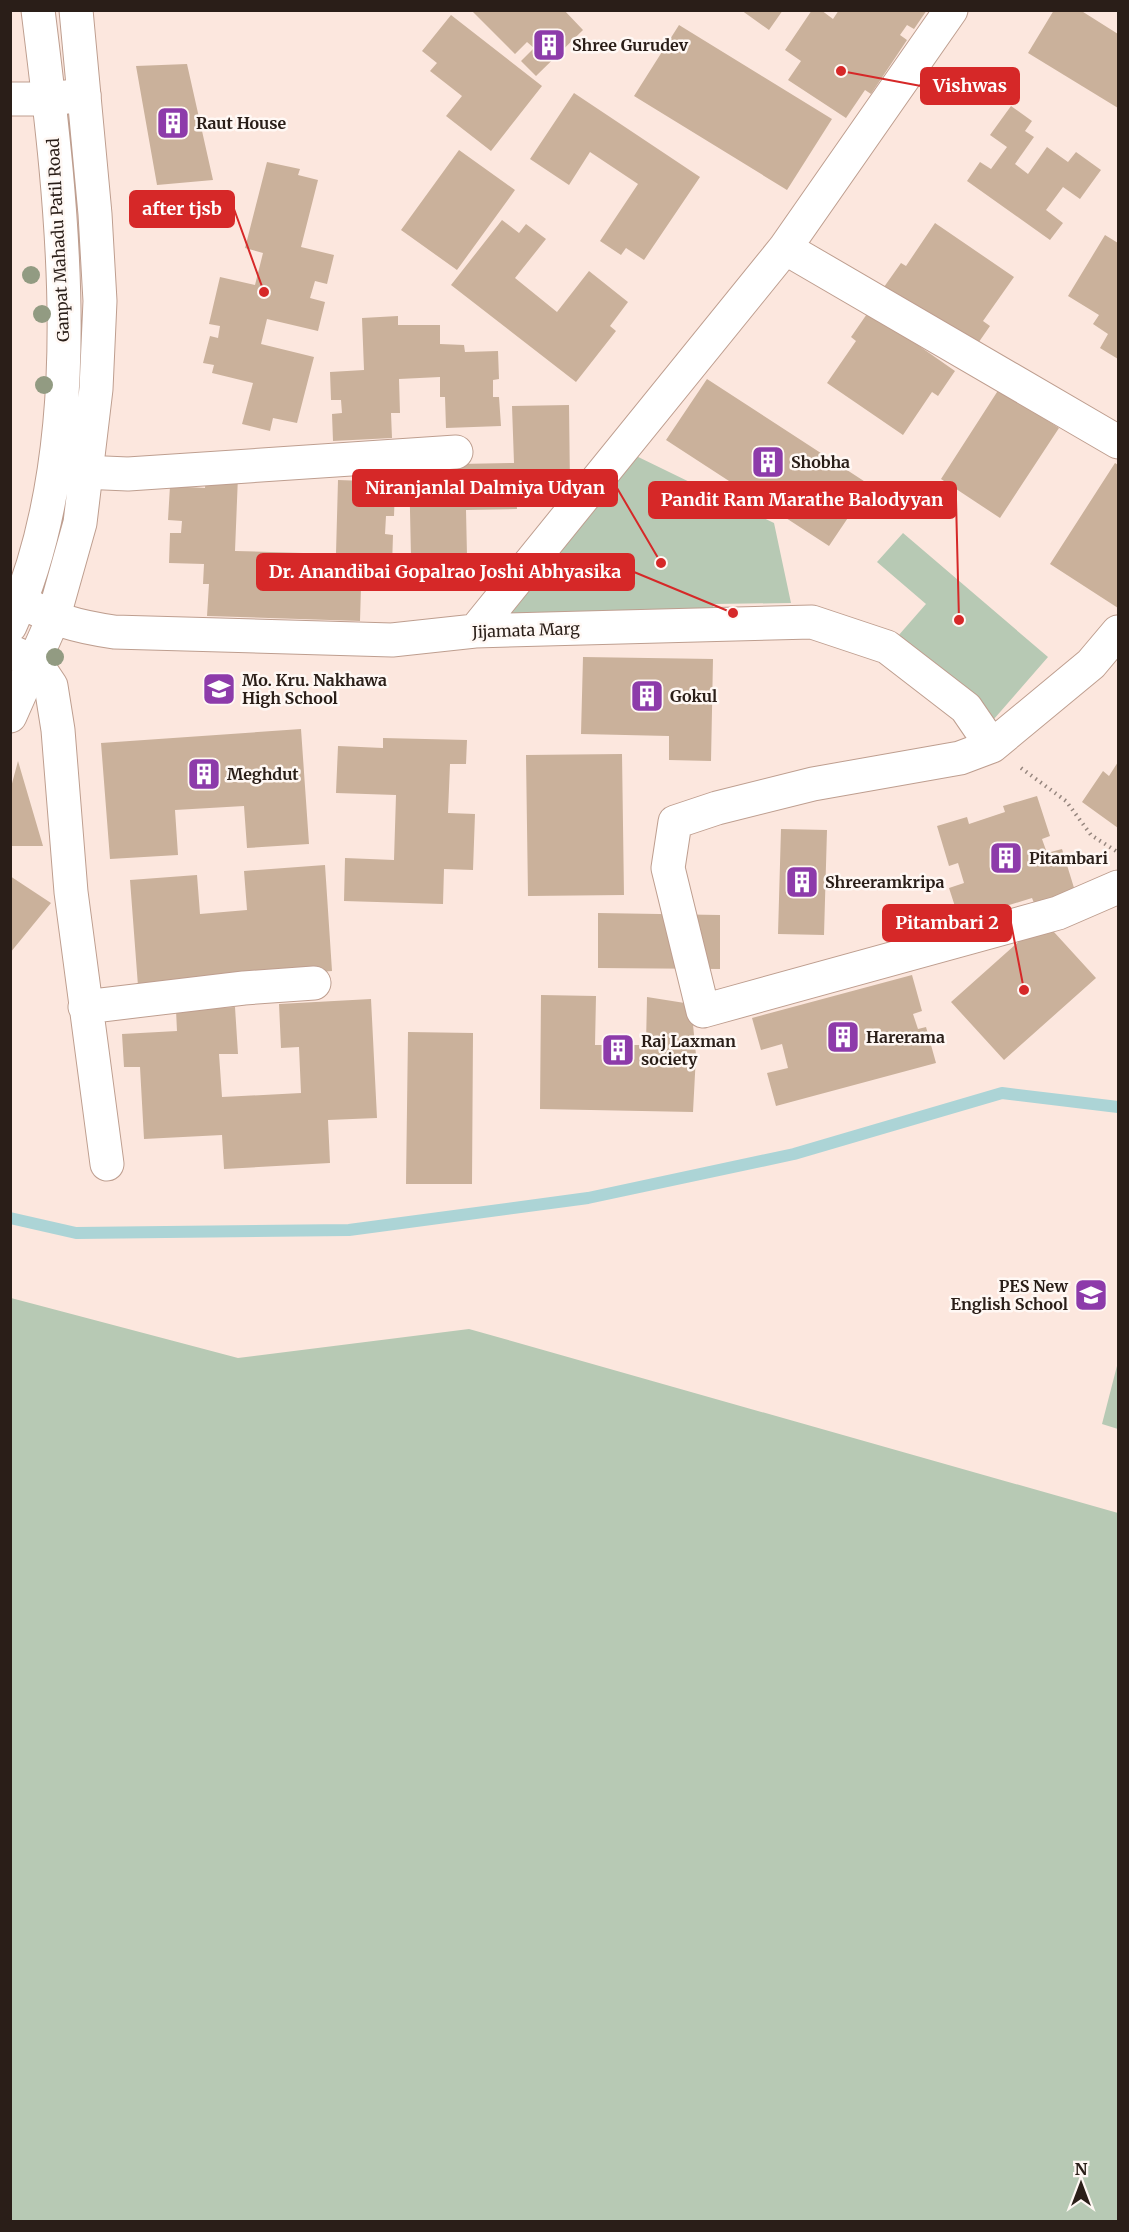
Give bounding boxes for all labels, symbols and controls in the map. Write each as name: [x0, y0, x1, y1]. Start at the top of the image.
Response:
building icon: Shree Gurudev: [531, 27, 567, 63]
place label: Shree Gurudev: [572, 35, 689, 55]
callout: Vishwas: [921, 68, 1019, 104]
text: Vishwas: [932, 74, 1007, 97]
building icon: Raut House: [155, 105, 191, 141]
place label: Raut House: [196, 113, 287, 133]
street label: Ganpat Mahadu Patil Road: [43, 137, 73, 342]
callout: after tjsb: [130, 191, 234, 227]
text: after tjsb: [142, 197, 222, 220]
building icon: Shobha: [750, 444, 786, 480]
place label: Shobha: [791, 452, 850, 472]
callout: Niranjanlal Dalmiya Udyan: [353, 470, 617, 506]
text: Niranjanlal Dalmiya Udyan: [365, 476, 605, 499]
callout: Pandit Ram Marathe Balodyyan: [649, 482, 956, 518]
text: Pandit Ram Marathe Balodyyan: [661, 488, 943, 511]
callout: Dr. Anandibai Gopalrao Joshi Abhyasika: [257, 554, 634, 590]
text: Dr. Anandibai Gopalrao Joshi Abhyasika: [269, 560, 621, 583]
street label: Jijamata Marg: [471, 618, 581, 642]
place label: Mo. Kru. Nakhawa High School: [242, 670, 387, 708]
school or university icon: Mo. Kru. Nakhawa High School: [201, 671, 237, 707]
building icon: Gokul: [629, 678, 665, 714]
place label: Gokul: [670, 686, 717, 706]
building icon: Meghdut: [186, 756, 222, 792]
place label: Meghdut: [227, 764, 299, 784]
building icon: Pitambari: [988, 840, 1024, 876]
place label: Pitambari: [1029, 848, 1108, 868]
building icon: Shreeramkripa: [784, 864, 820, 900]
place label: Shreeramkripa: [825, 872, 944, 892]
callout: Pitambari 2: [883, 905, 1011, 941]
text: Pitambari 2: [895, 911, 999, 934]
building icon: Harerama: [825, 1019, 861, 1055]
place label: Harerama: [866, 1027, 945, 1047]
place label: Raj Laxman society: [641, 1031, 736, 1069]
building icon: Raj Laxman society: [600, 1032, 636, 1068]
place label: PES New English School: [951, 1276, 1068, 1314]
school or university icon: PES New English School: [1073, 1277, 1109, 1313]
north arrow: [1051, 2154, 1111, 2214]
text: N: [1075, 2159, 1088, 2179]

